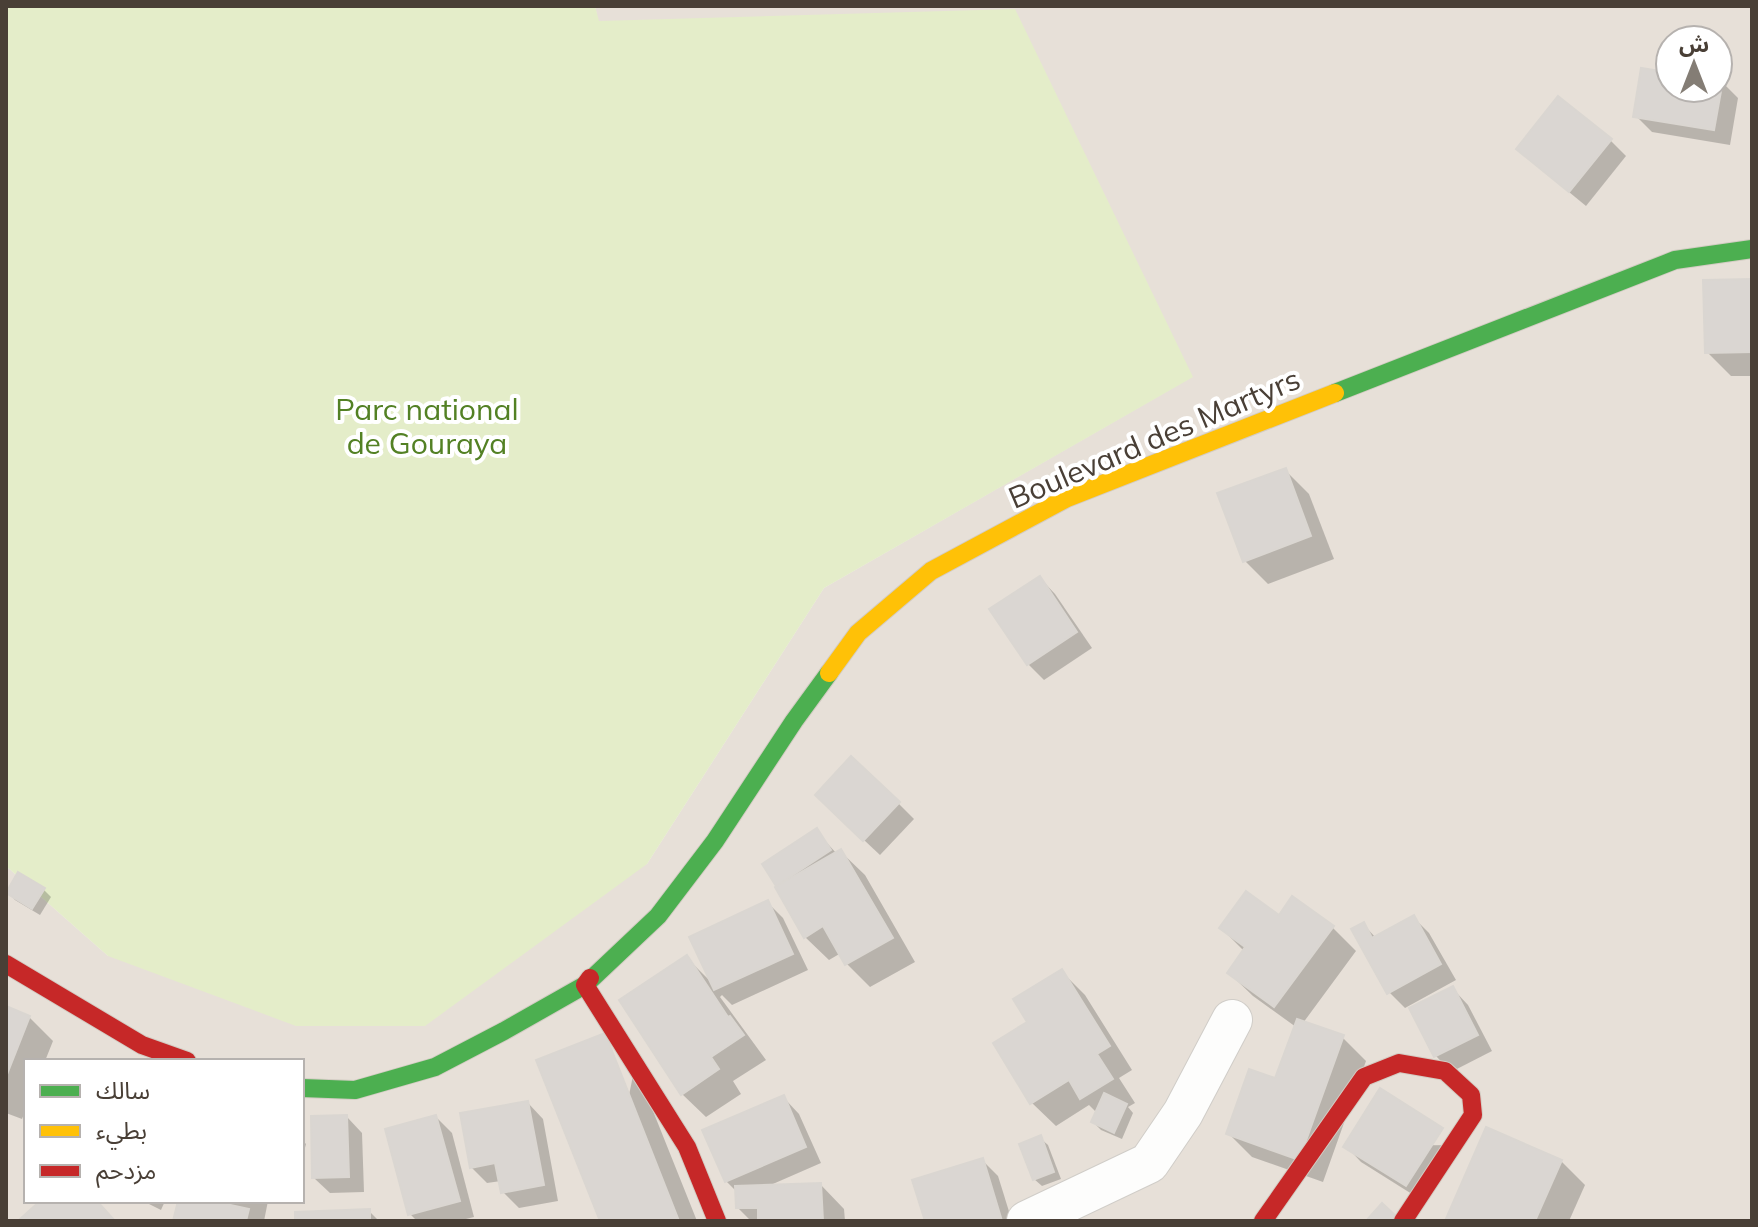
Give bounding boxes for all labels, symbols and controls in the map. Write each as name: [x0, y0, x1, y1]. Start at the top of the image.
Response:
north arrow: [1654, 24, 1734, 104]
text: ش: [1679, 30, 1709, 58]
street label: Boulevard des Martyrs: [1003, 359, 1305, 517]
park label: Parc national de Gouraya: [335, 390, 519, 462]
legend: [24, 1059, 304, 1203]
text: سالك: [96, 1075, 150, 1105]
text: بطيء: [96, 1115, 147, 1150]
text: مزدحم: [96, 1155, 156, 1188]

